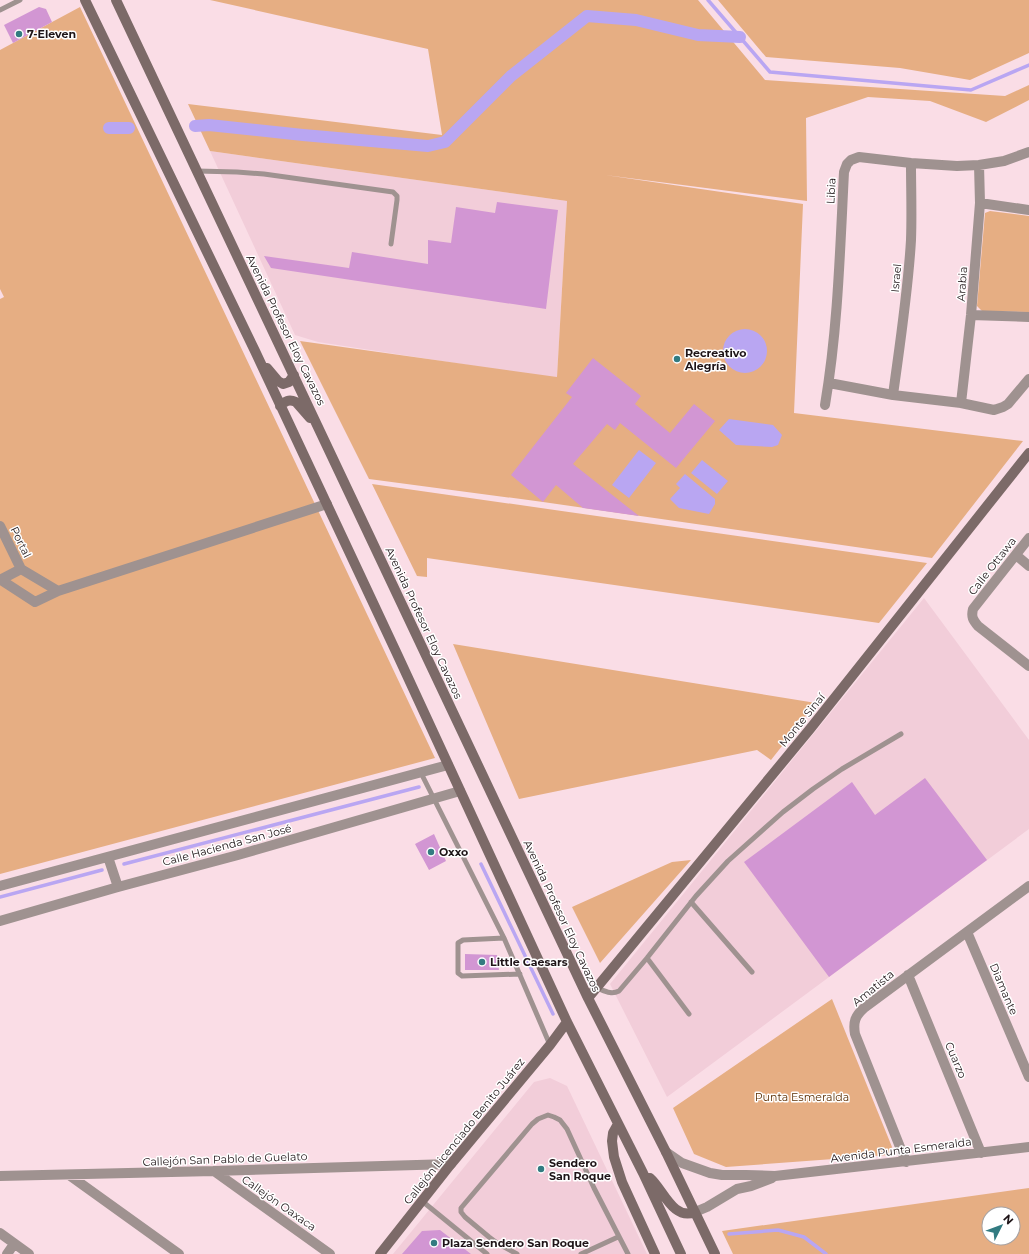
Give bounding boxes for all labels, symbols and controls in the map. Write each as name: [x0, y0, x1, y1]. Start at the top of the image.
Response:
place label: 7-Eleven: [27, 27, 76, 41]
marker: 7-Eleven: [14, 29, 24, 39]
street label: Libia: [823, 177, 839, 205]
street label: Avenida Profesor Eloy Cavazos: [243, 252, 329, 408]
street label: Israel: [888, 263, 904, 293]
street label: Arabia: [954, 266, 970, 302]
place label: Recreativo Alegría: [684, 346, 746, 373]
marker: Recreativo Alegría: [672, 354, 682, 364]
street label: Portal: [7, 524, 35, 560]
street label: Calle Ottawa: [965, 534, 1019, 598]
street label: Avenida Profesor Eloy Cavazos: [383, 545, 466, 702]
street label: Monte Sinaí: [776, 689, 829, 750]
street label: Calle Hacienda San José: [161, 821, 293, 869]
street label: Avenida Profesor Eloy Cavazos: [521, 838, 604, 995]
place label: Oxxo: [439, 845, 468, 859]
marker: Oxxo: [426, 847, 436, 857]
place label: Little Caesars: [490, 955, 568, 969]
marker: Little Caesars: [477, 957, 487, 967]
street label: Diamante: [987, 961, 1021, 1017]
street label: Amatista: [849, 967, 897, 1009]
street label: Cuarzo: [942, 1040, 970, 1080]
street label: Callejón Licenciado Benito Juárez: [401, 1055, 528, 1207]
park label: Punta Esmeralda: [755, 1090, 849, 1104]
street label: Avenida Punta Esmeralda: [830, 1134, 972, 1166]
street label: Callejón San Pablo de Guelato: [142, 1149, 308, 1169]
place label: Sendero San Roque: [549, 1156, 611, 1183]
marker: Sendero San Roque: [536, 1164, 546, 1174]
street label: Callejón Oaxaca: [239, 1172, 319, 1234]
north arrow: [981, 1206, 1021, 1246]
text: N: [1000, 1211, 1017, 1227]
place label: Plaza Sendero San Roque: [442, 1236, 589, 1250]
marker: Plaza Sendero San Roque: [429, 1238, 439, 1248]

